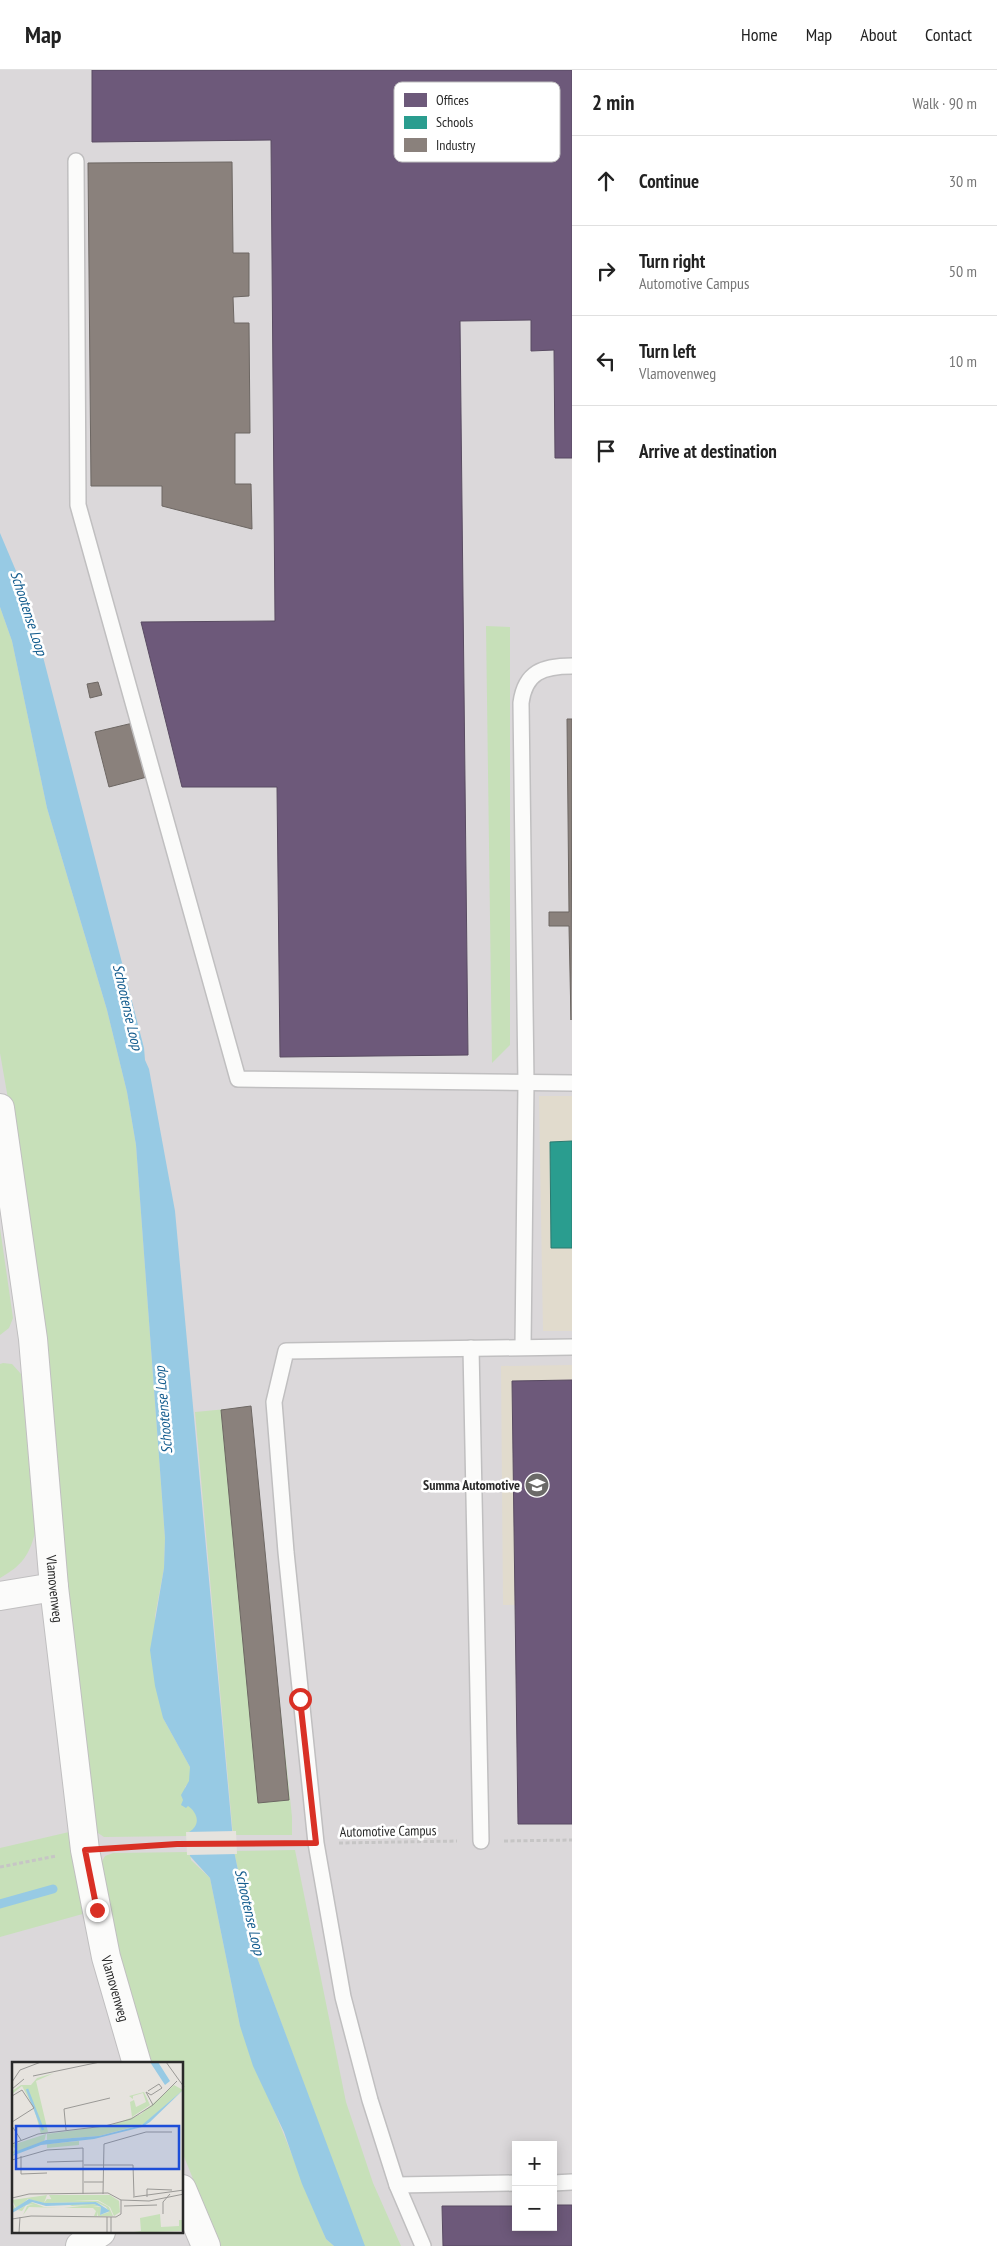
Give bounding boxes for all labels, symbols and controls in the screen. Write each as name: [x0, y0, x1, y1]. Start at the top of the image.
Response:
text: Map: [25, 19, 62, 50]
text: Home: [741, 23, 778, 46]
text: Map: [806, 23, 832, 46]
text: About: [860, 23, 897, 46]
text: Contact: [925, 23, 972, 46]
legend: [394, 82, 560, 162]
text: 2 min: [592, 89, 634, 116]
text: Offices: [436, 91, 469, 109]
text: Walk · 90 m: [912, 93, 977, 113]
text: Schools: [436, 113, 473, 131]
text: Industry: [436, 136, 476, 154]
icon: ahead: [592, 167, 620, 195]
text: Continue: [639, 169, 699, 193]
text: 30 m: [949, 171, 977, 191]
text: Turn right: [639, 249, 705, 273]
icon: right: [592, 257, 620, 285]
text: 50 m: [949, 261, 977, 281]
text: Automotive Campus: [639, 273, 749, 293]
text: Turn left: [639, 339, 696, 363]
icon: left: [592, 347, 620, 375]
text: 10 m: [949, 351, 977, 371]
text: Vlamovenweg: [639, 363, 716, 383]
icon: arrive: [592, 437, 620, 465]
text: Arrive at destination: [639, 439, 777, 463]
water label: Schootense Loop: [6, 568, 52, 659]
water label: Schootense Loop: [109, 962, 147, 1053]
water label: Schootense Loop: [150, 1364, 176, 1454]
school or university icon: Summa Automotive: [524, 1472, 550, 1498]
place label: Summa Automotive: [423, 1476, 520, 1494]
street label: Vlamovenweg: [42, 1553, 67, 1623]
route start: [289, 1688, 312, 1711]
street label: Automotive Campus: [340, 1821, 437, 1841]
water label: Schootense Loop: [231, 1867, 269, 1958]
route end: [86, 1899, 109, 1922]
street label: Vlamovenweg: [97, 1953, 133, 2024]
inset map: [12, 2062, 184, 2234]
map controls: [512, 2141, 557, 2231]
button: +: [512, 2141, 557, 2186]
button: −: [512, 2186, 557, 2231]

